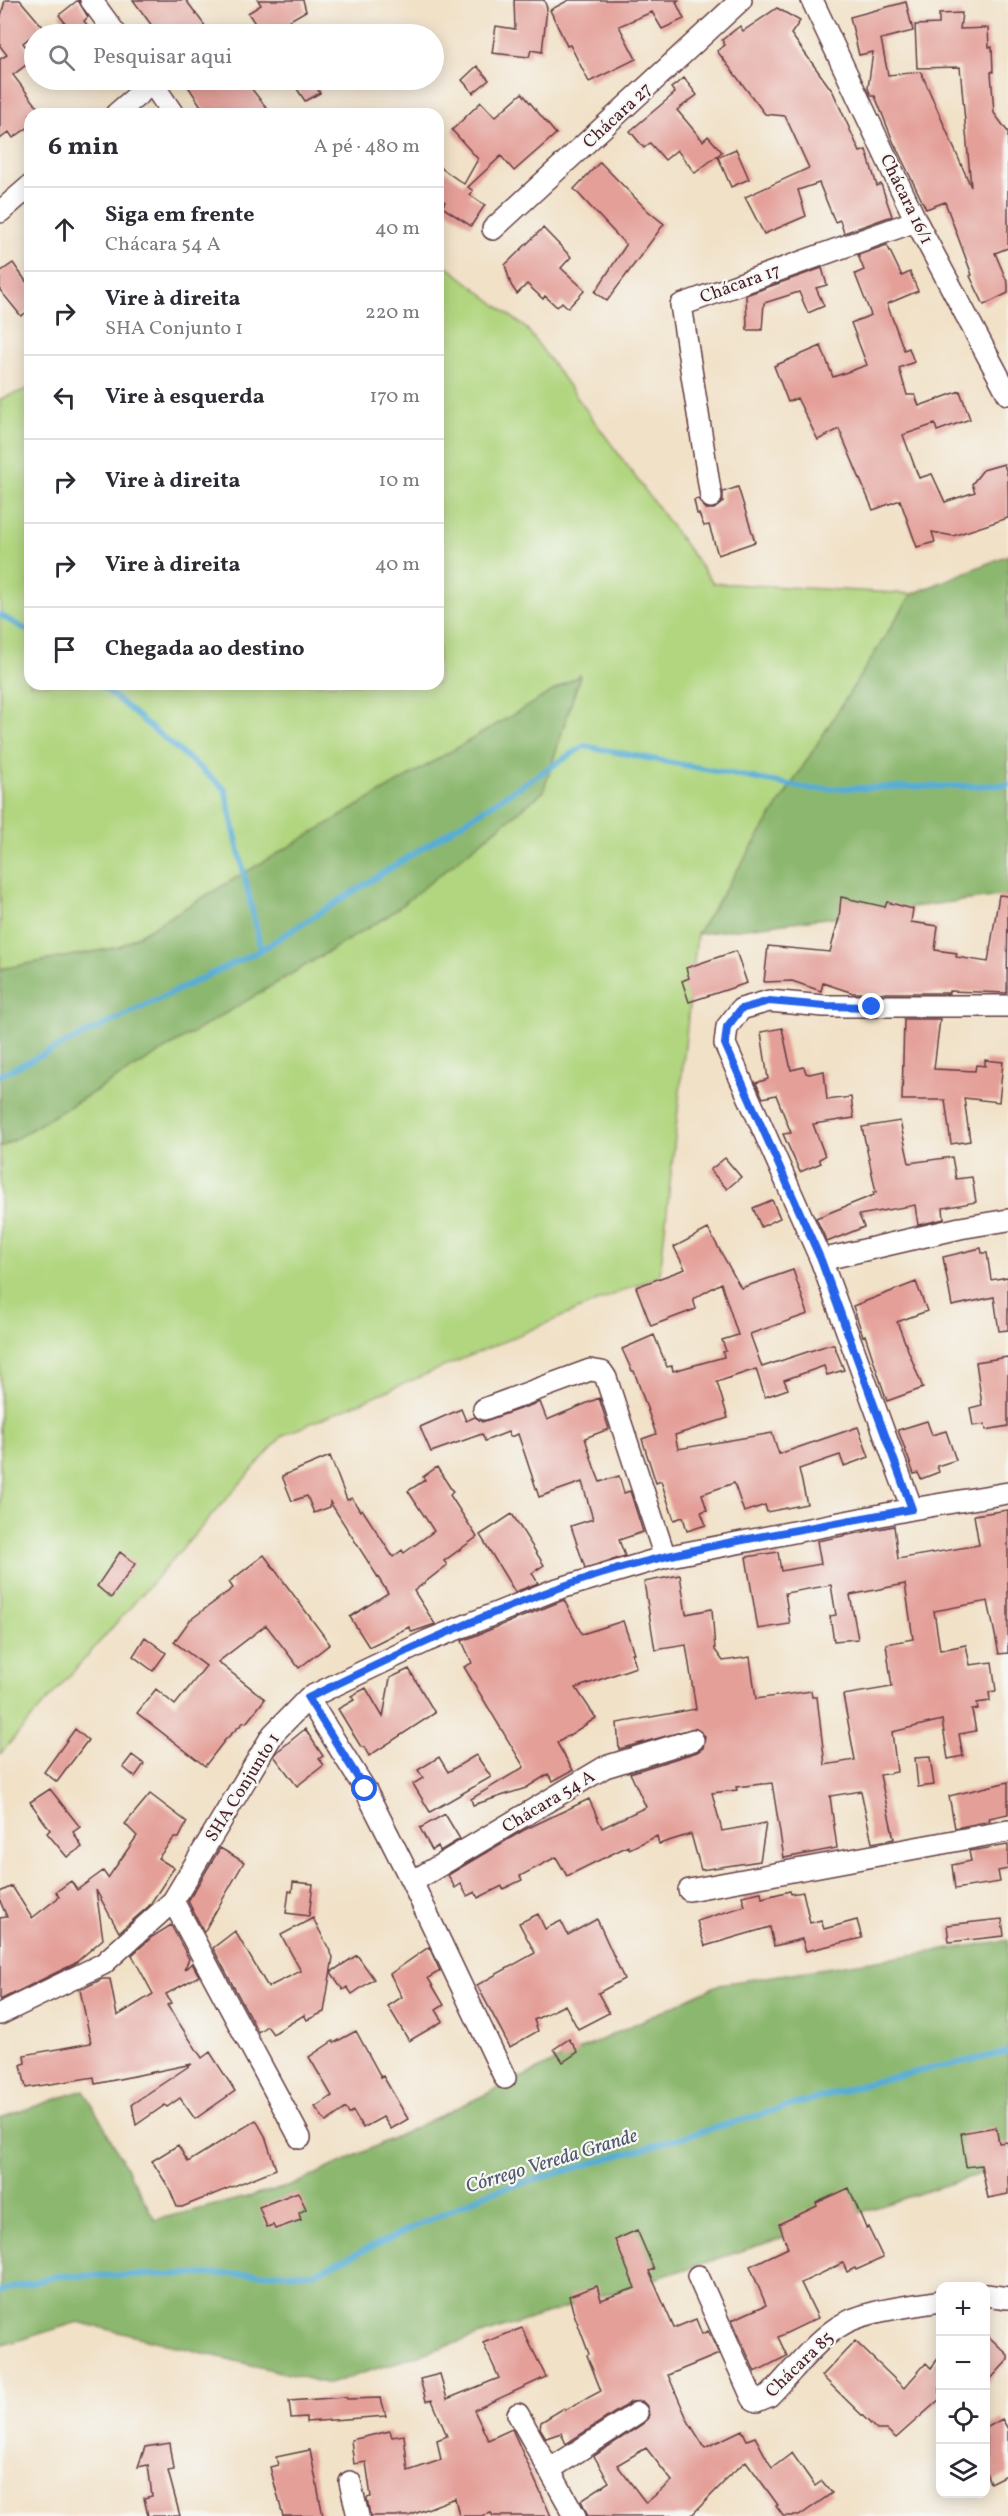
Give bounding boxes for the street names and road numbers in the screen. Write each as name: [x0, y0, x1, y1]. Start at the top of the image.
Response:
street label: Chácara 27: [578, 77, 658, 155]
street label: Chácara 16/1: [873, 150, 938, 249]
street label: Chácara 17: [697, 258, 784, 311]
street label: SHA Conjunto 1: [200, 1729, 287, 1847]
street label: Chácara 54 A: [498, 1765, 600, 1840]
street label: Chácara 85: [760, 2326, 840, 2404]

